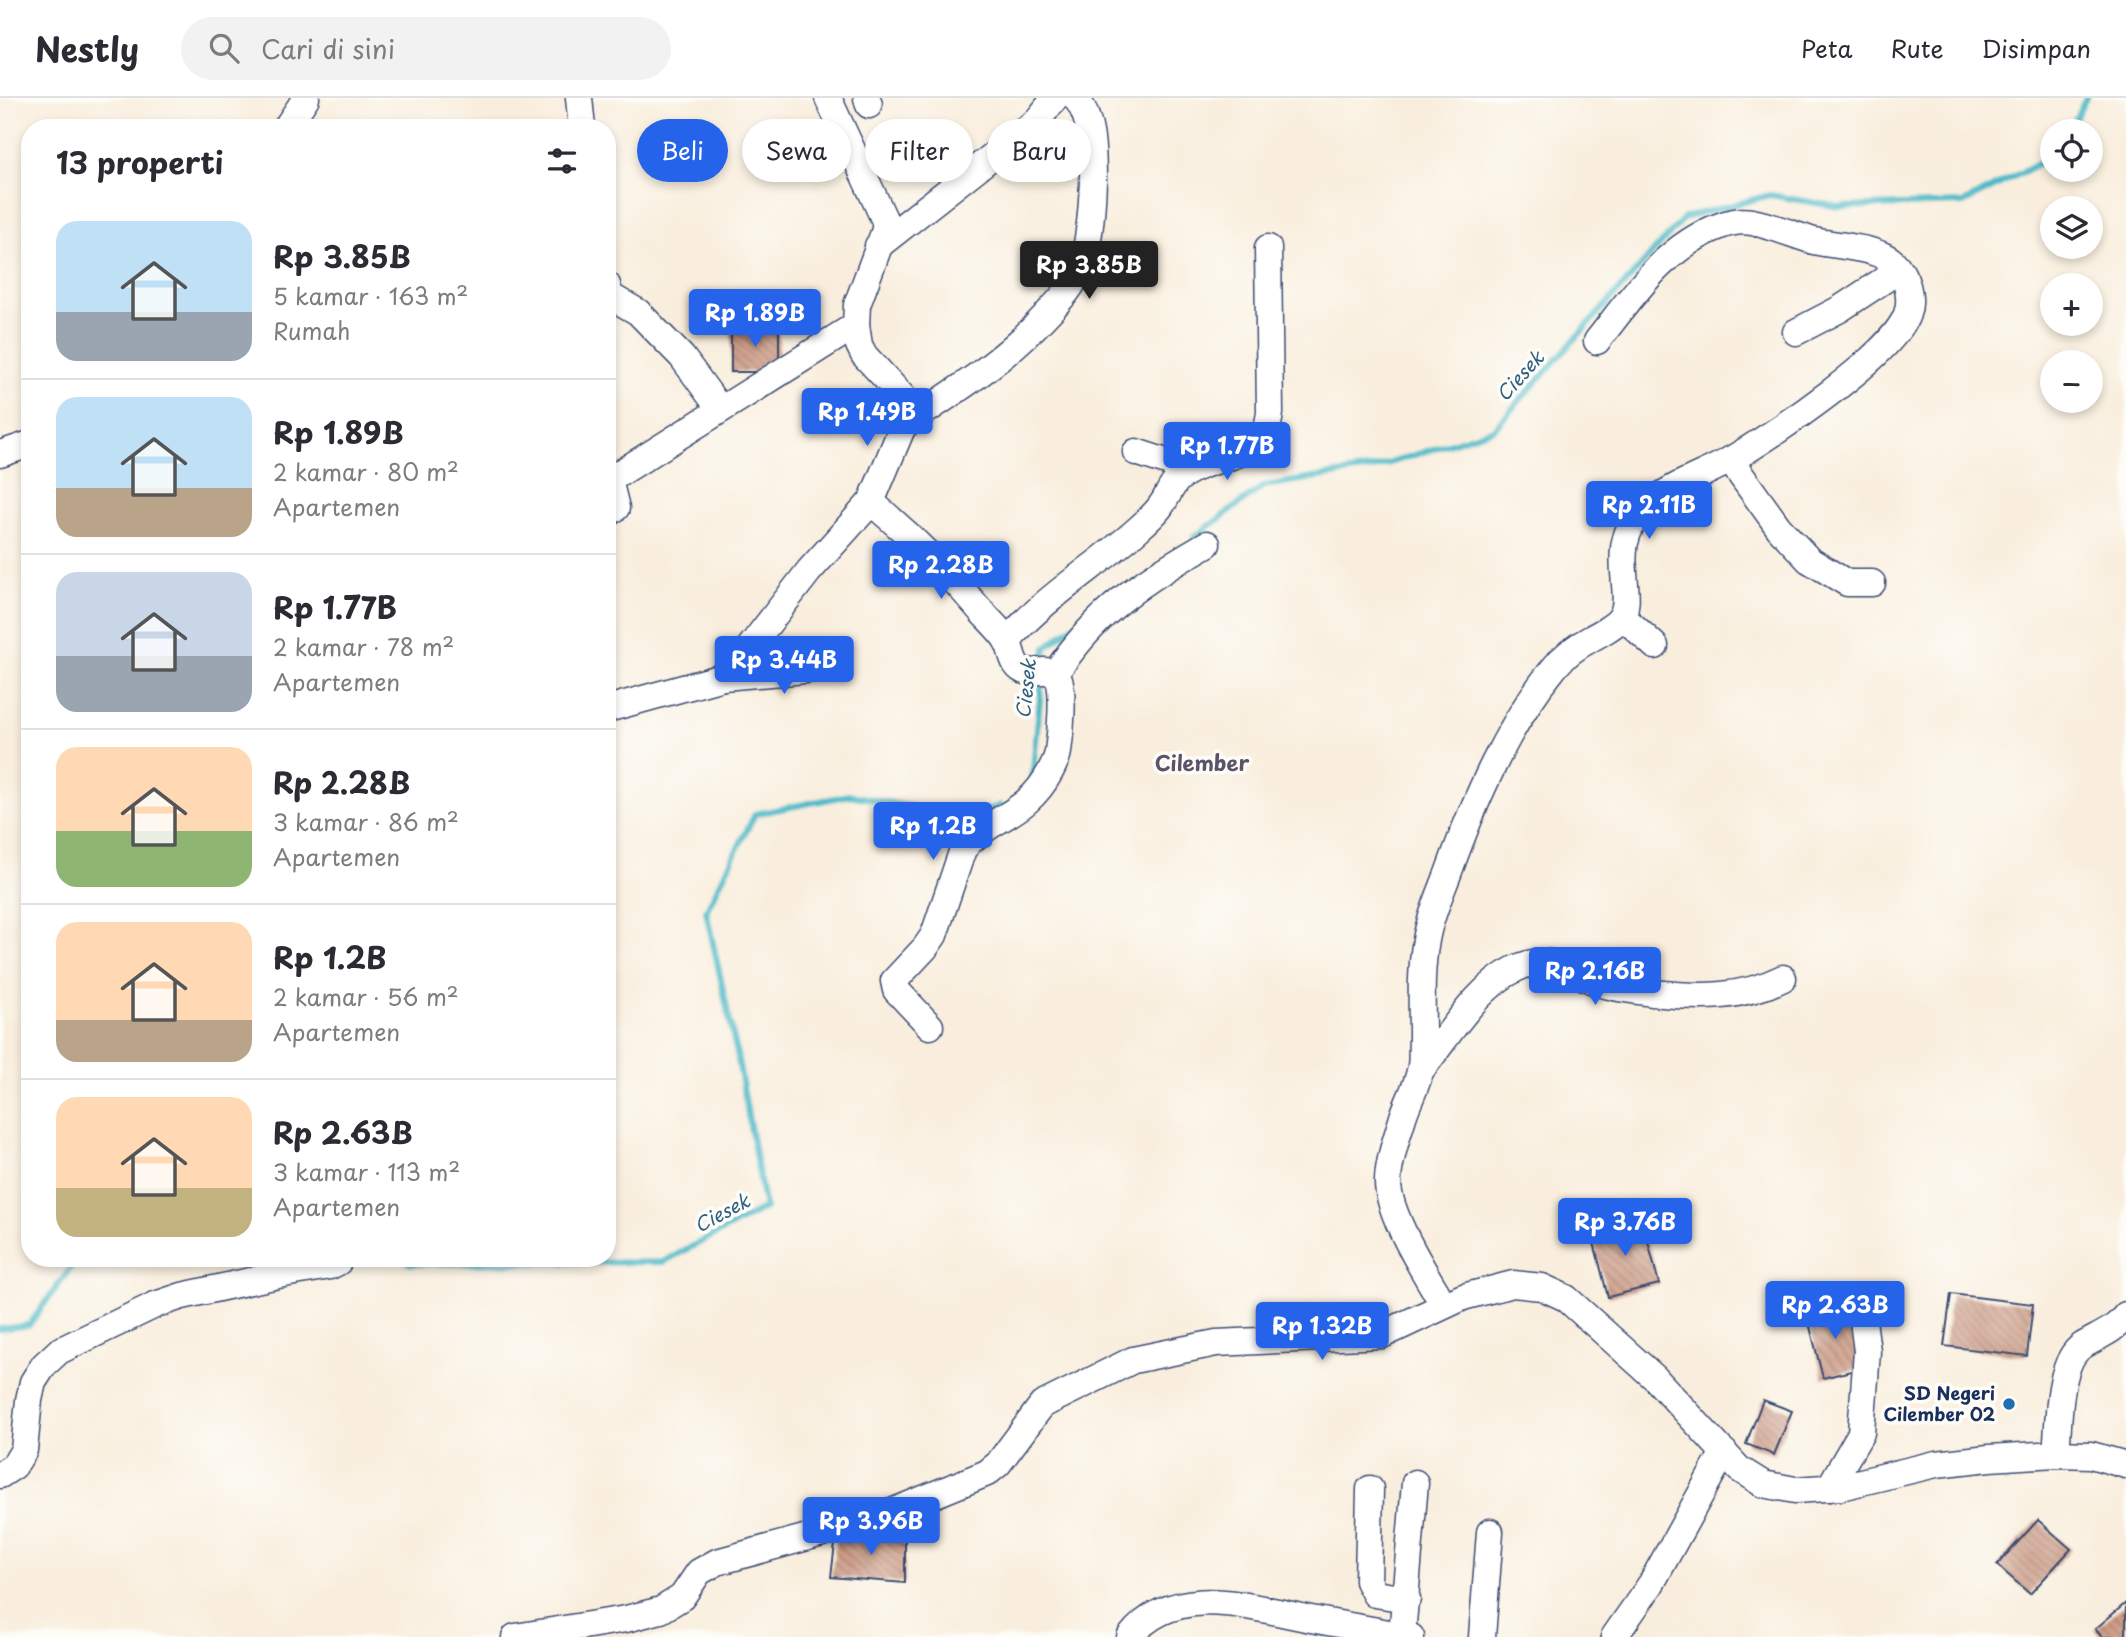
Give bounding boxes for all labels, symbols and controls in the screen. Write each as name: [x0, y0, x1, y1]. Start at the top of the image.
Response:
search box: [181, 17, 671, 80]
text: Nestly: [35, 23, 139, 73]
icon: search: [205, 29, 243, 67]
text: Cari di sini: [261, 29, 395, 68]
text: Peta: [1801, 30, 1853, 66]
text: Rute: [1891, 30, 1943, 66]
text: Disimpan: [1981, 30, 2091, 66]
chip: Beli: [637, 119, 728, 182]
chip: Sewa: [742, 119, 851, 182]
chip: Filter: [865, 119, 973, 182]
chip: Baru: [987, 119, 1091, 182]
map controls: [2040, 119, 2103, 413]
button: locate: [2040, 119, 2103, 182]
text: 13 properti: [56, 139, 223, 184]
icon: filters: [543, 142, 581, 180]
button: layers: [2040, 196, 2103, 259]
text: Rp 3.85B: [273, 233, 411, 278]
pin: Rp 3.85B: [1017, 242, 1161, 301]
text: Rp 3.85B: [1036, 246, 1142, 281]
icon: home: [112, 249, 196, 333]
button: +: [2040, 273, 2103, 336]
text: 5 kamar · 163 m²: [273, 278, 468, 313]
pin: Rp 1.89B: [683, 289, 827, 349]
text: Rp 1.89B: [705, 294, 805, 329]
text: Rumah: [273, 313, 350, 348]
water label: Ciesek: [1489, 343, 1551, 407]
button: −: [2040, 350, 2103, 413]
pin: Rp 1.49B: [795, 388, 939, 448]
text: Rp 1.49B: [818, 393, 916, 428]
text: Rp 1.89B: [273, 409, 404, 454]
pin: Rp 1.77B: [1155, 422, 1299, 482]
icon: home: [112, 425, 196, 509]
text: Rp 1.77B: [1179, 427, 1275, 462]
text: 2 kamar · 80 m²: [273, 454, 459, 489]
pin: Rp 2.11B: [1577, 482, 1721, 541]
text: Rp 2.11B: [1602, 486, 1696, 521]
text: Apartemen: [273, 489, 400, 524]
pin: Rp 2.28B: [869, 542, 1013, 601]
text: Rp 2.28B: [888, 546, 994, 581]
text: Rp 1.77B: [273, 584, 397, 629]
icon: home: [112, 600, 196, 684]
text: 2 kamar · 78 m²: [273, 629, 454, 664]
pin: Rp 3.44B: [712, 636, 856, 696]
text: Rp 3.44B: [731, 641, 837, 676]
water label: Ciesek: [1008, 656, 1042, 720]
text: Apartemen: [273, 664, 400, 699]
district label: Cilember: [1155, 746, 1249, 778]
text: Rp 2.28B: [273, 759, 410, 804]
icon: home: [112, 775, 196, 859]
pin: Rp 1.2B: [868, 802, 998, 862]
text: 3 kamar · 86 m²: [273, 804, 459, 839]
text: Rp 1.2B: [889, 807, 977, 842]
text: Apartemen: [273, 839, 400, 874]
text: Rp 1.2B: [273, 934, 387, 979]
pin: Rp 2.16B: [1523, 948, 1667, 1007]
icon: home: [112, 950, 196, 1034]
text: Rp 2.16B: [1545, 952, 1645, 987]
text: 2 kamar · 56 m²: [273, 979, 459, 1014]
text: Apartemen: [273, 1014, 400, 1049]
text: Rp 2.63B: [273, 1109, 413, 1154]
icon: home: [112, 1125, 196, 1209]
text: 3 kamar · 113 m²: [273, 1154, 460, 1189]
water label: Ciesek: [689, 1185, 756, 1238]
text: Apartemen: [273, 1189, 400, 1224]
pin: Rp 3.76B: [1553, 1198, 1697, 1258]
text: Rp 3.76B: [1574, 1203, 1676, 1238]
pin: Rp 2.63B: [1763, 1282, 1907, 1341]
text: Rp 2.63B: [1781, 1286, 1889, 1321]
pin: Rp 1.32B: [1250, 1302, 1394, 1362]
text: Rp 1.32B: [1272, 1307, 1372, 1342]
place label: SD Negeri Cilember 02: [1883, 1379, 1995, 1427]
marker: SD Negeri Cilember 02: [2001, 1396, 2017, 1412]
pin: Rp 3.96B: [799, 1498, 943, 1557]
text: Rp 3.96B: [819, 1502, 923, 1537]

